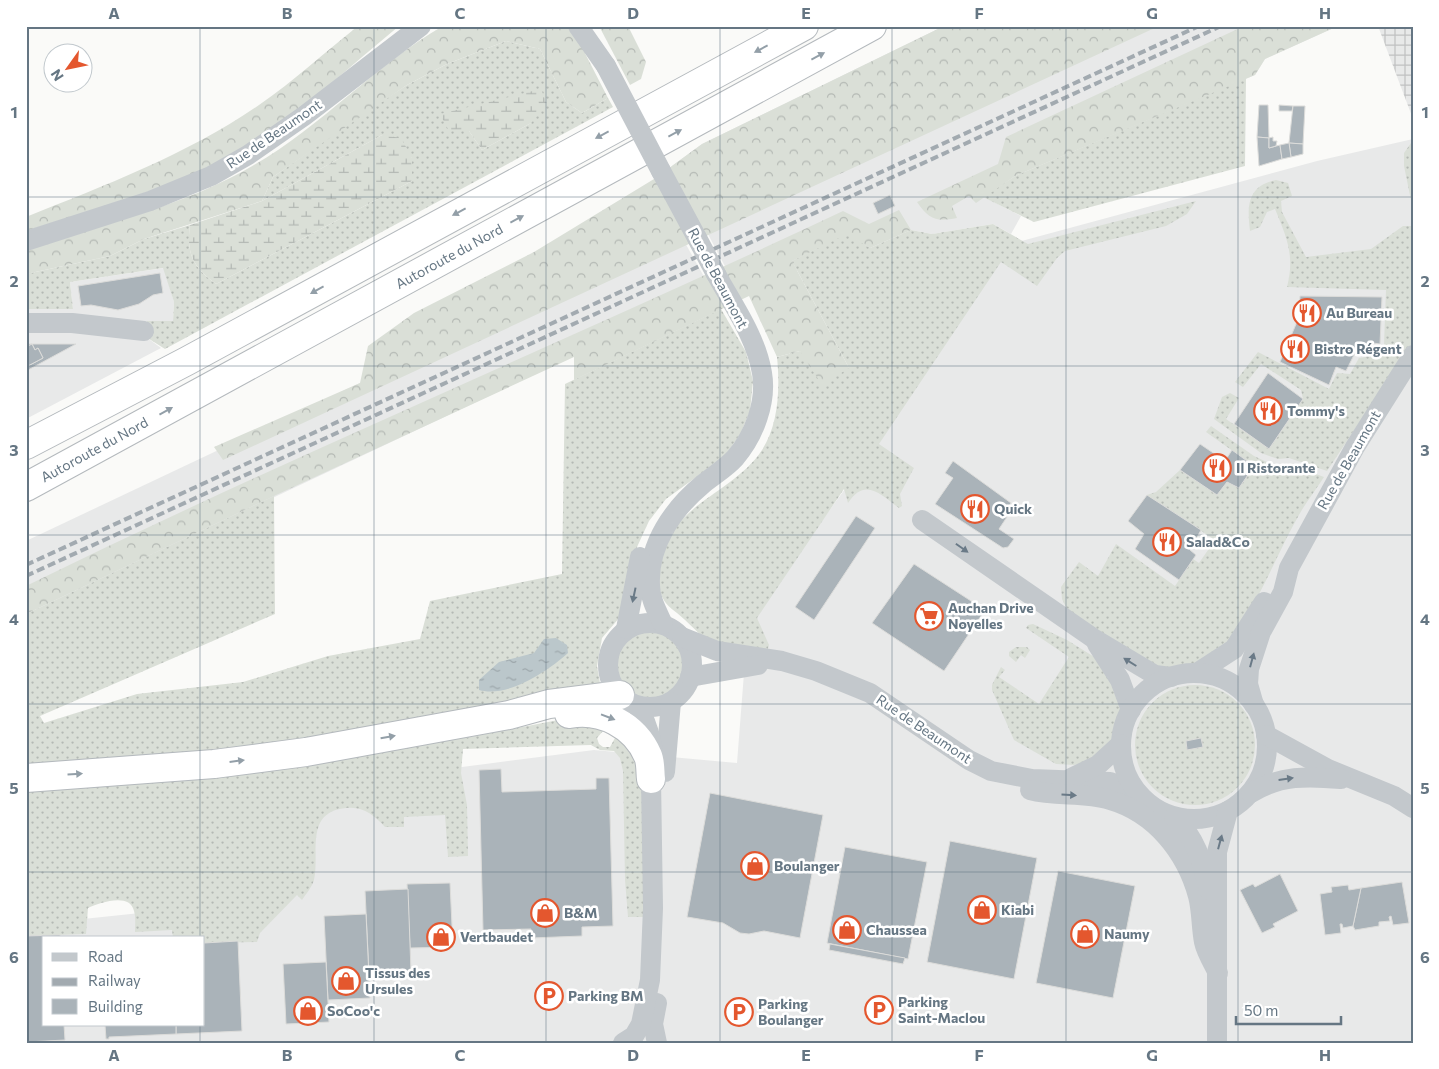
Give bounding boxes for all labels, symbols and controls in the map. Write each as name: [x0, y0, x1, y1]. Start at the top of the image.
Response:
text: A: [108, 3, 120, 22]
text: B: [282, 3, 293, 22]
text: C: [455, 3, 466, 22]
text: D: [627, 3, 639, 22]
text: E: [801, 3, 811, 22]
text: F: [974, 3, 984, 22]
text: G: [1146, 3, 1158, 22]
text: H: [1319, 3, 1331, 22]
north arrow: [42, 42, 92, 92]
one-way arrow: [754, 45, 768, 54]
one-way arrow: [811, 51, 825, 60]
text: N: [47, 66, 67, 84]
street label: Rue de Beaumont: [223, 95, 325, 172]
text: 1: [10, 102, 18, 121]
text: 1: [1421, 102, 1429, 121]
one-way arrow: [668, 129, 682, 137]
one-way arrow: [595, 131, 610, 139]
one-way arrow: [453, 207, 466, 216]
one-way arrow: [510, 215, 524, 223]
street label: Autoroute du Nord: [392, 220, 506, 292]
street label: Rue de Beaumont: [685, 225, 752, 331]
text: 2: [9, 271, 19, 290]
text: 2: [1420, 271, 1430, 290]
one-way arrow: [310, 285, 323, 294]
restaurant icon: Au Bureau: [1292, 298, 1322, 328]
place label: Au Bureau: [1326, 304, 1392, 321]
restaurant icon: Bistro Régent: [1280, 334, 1310, 364]
place label: Bistro Régent: [1314, 340, 1402, 357]
restaurant icon: Tommy's: [1253, 396, 1283, 426]
place label: Tommy's: [1287, 402, 1345, 419]
one-way arrow: [159, 407, 173, 416]
street label: Rue de Beaumont: [1313, 407, 1384, 512]
street label: Autoroute du Nord: [38, 413, 151, 485]
text: 3: [9, 440, 19, 459]
text: 3: [1420, 440, 1430, 459]
restaurant icon: Il Ristorante: [1202, 453, 1232, 483]
place label: Il Ristorante: [1236, 459, 1315, 476]
restaurant icon: Quick: [960, 494, 990, 524]
place label: Quick: [994, 500, 1032, 517]
restaurant icon: Salad&Co: [1152, 527, 1182, 557]
place label: Salad&Co: [1186, 533, 1250, 550]
one-way arrow: [955, 543, 969, 553]
one-way arrow: [629, 588, 637, 604]
place label: Auchan Drive Noyelles: [948, 599, 1034, 632]
supermarket icon: Auchan Drive Noyelles: [914, 601, 944, 631]
text: 4: [9, 609, 19, 628]
text: 4: [1420, 609, 1430, 628]
one-way arrow: [1248, 652, 1256, 667]
one-way arrow: [1124, 657, 1137, 667]
street label: Rue de Beaumont: [873, 690, 975, 767]
one-way arrow: [601, 714, 615, 722]
one-way arrow: [381, 733, 396, 741]
one-way arrow: [229, 757, 245, 765]
one-way arrow: [67, 770, 83, 778]
one-way arrow: [1278, 774, 1294, 782]
text: 5: [9, 778, 19, 797]
text: 5: [1420, 778, 1430, 797]
one-way arrow: [1061, 791, 1077, 799]
one-way arrow: [1216, 834, 1224, 849]
shop icon: Boulanger: [740, 851, 770, 881]
place label: Boulanger: [774, 857, 840, 874]
shop icon: Kiabi: [967, 895, 997, 925]
shop icon: B&M: [530, 898, 560, 928]
place label: Kiabi: [1001, 901, 1034, 918]
place label: B&M: [564, 904, 597, 921]
shop icon: Chaussea: [832, 915, 862, 945]
shop icon: Naumy: [1070, 919, 1100, 949]
place label: Chaussea: [866, 921, 927, 938]
shop icon: Vertbaudet: [426, 922, 456, 952]
place label: Naumy: [1104, 925, 1150, 942]
place label: Vertbaudet: [460, 928, 533, 945]
legend: [42, 936, 205, 1026]
text: 6: [9, 947, 19, 966]
text: Road: [88, 947, 123, 965]
text: 6: [1420, 947, 1430, 966]
place label: Tissus des Ursules: [365, 964, 431, 997]
shop icon: Tissus des Ursules: [331, 966, 361, 996]
text: Railway: [88, 971, 141, 989]
parking icon: Parking BM: [534, 981, 564, 1011]
place label: Parking BM: [568, 987, 643, 1004]
place label: Parking Saint-Maclou: [898, 993, 985, 1026]
scale bar: [1236, 994, 1342, 1026]
place label: Parking Boulanger: [758, 995, 824, 1028]
parking icon: Parking Saint-Maclou: [864, 995, 894, 1025]
shop icon: SoCoo'c: [293, 996, 323, 1026]
text: Building: [88, 997, 143, 1015]
parking icon: Parking Boulanger: [724, 997, 754, 1027]
text: 50 m: [1244, 1001, 1278, 1019]
place label: SoCoo'c: [327, 1002, 380, 1019]
text: A: [108, 1045, 120, 1064]
text: B: [282, 1045, 293, 1064]
text: C: [455, 1045, 466, 1064]
text: D: [627, 1045, 639, 1064]
text: E: [801, 1045, 811, 1064]
text: F: [974, 1045, 984, 1064]
text: G: [1146, 1045, 1158, 1064]
text: H: [1319, 1045, 1331, 1064]

